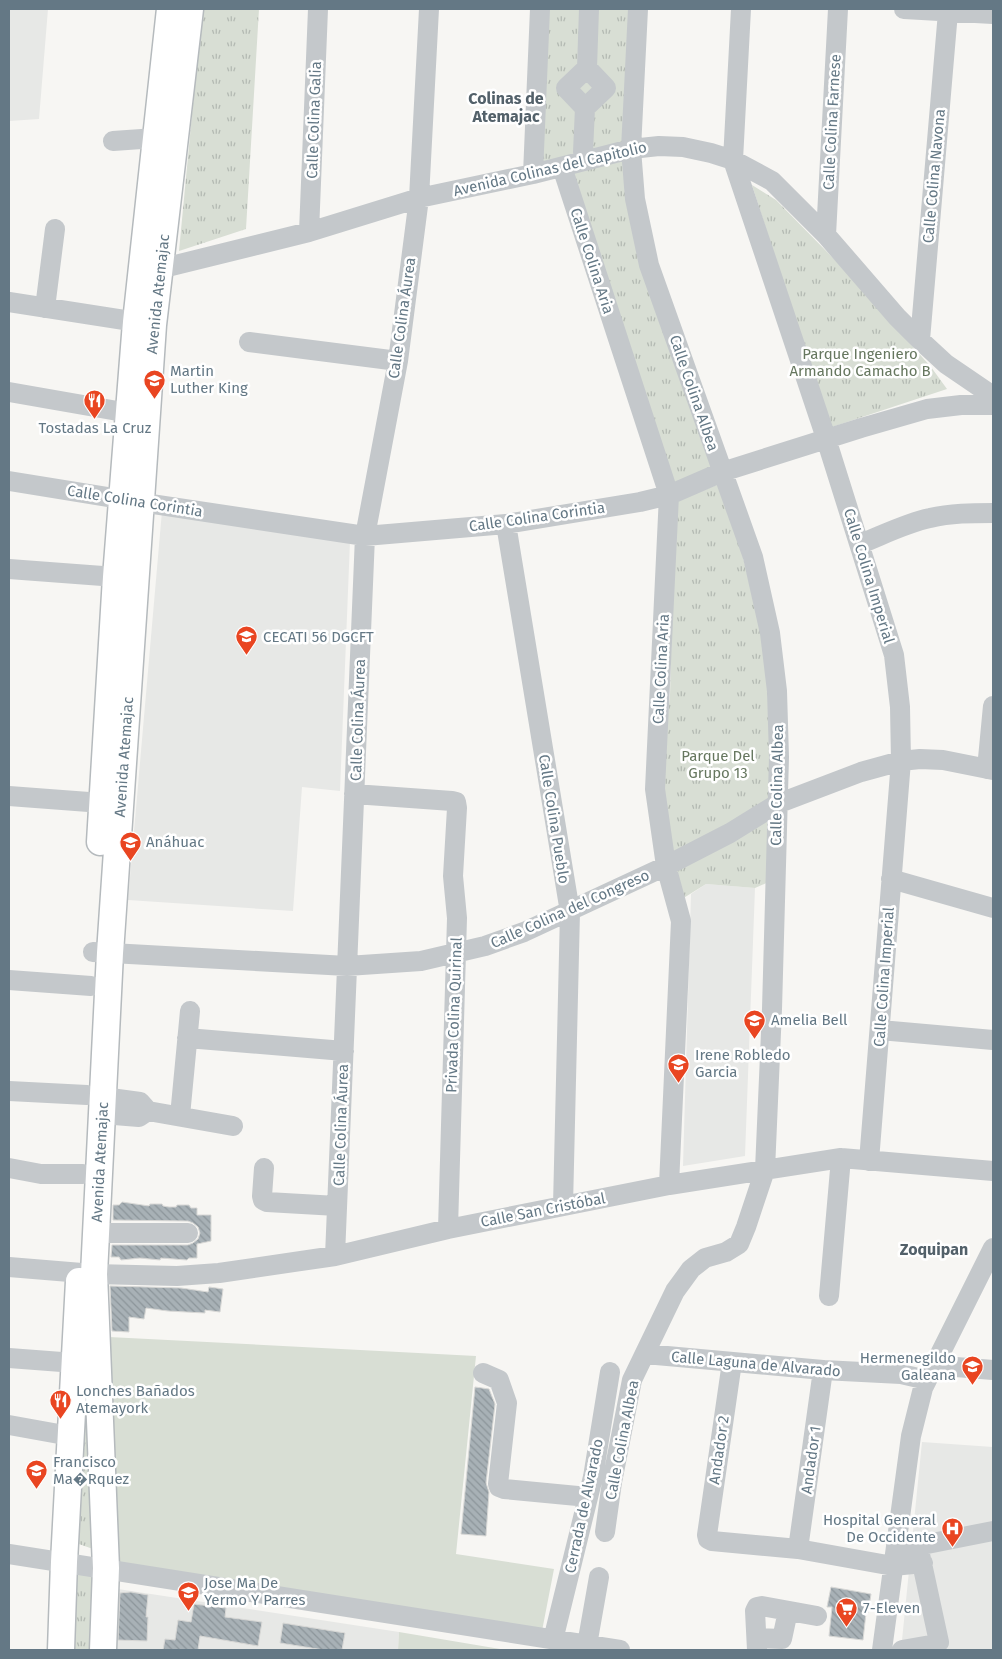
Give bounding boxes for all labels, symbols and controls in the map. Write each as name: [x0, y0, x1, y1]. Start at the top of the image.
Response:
street label: Calle Colina Farnese: [819, 54, 845, 190]
street label: Calle Colina Galia: [303, 61, 325, 179]
district label: Colinas de Atemajac: [468, 89, 544, 126]
street label: Calle Colina Navona: [919, 108, 949, 244]
street label: Avenida Colinas del Capitolio: [452, 138, 648, 200]
street label: Calle Colina Aria: [566, 206, 618, 316]
street label: Avenida Atemajac: [143, 233, 173, 355]
street label: Calle Colina Áurea: [385, 256, 419, 380]
street label: Calle Colina Albea: [666, 333, 722, 453]
park label: Parque Ingeniero Armando Camacho B: [789, 345, 931, 380]
place label: Martin Luther King: [170, 362, 248, 397]
school or university icon: Martin Luther King: [142, 368, 166, 399]
restaurant icon: Tostadas La Cruz: [83, 388, 107, 419]
place label: Tostadas La Cruz: [39, 419, 152, 437]
street label: Calle Colina Corintia: [66, 481, 204, 521]
street label: Calle Colina Corintia: [468, 499, 606, 535]
street label: Calle Colina Imperial: [840, 506, 898, 646]
street label: Calle Colina Aria: [649, 613, 673, 725]
school or university icon: CECATI 56 DGCFT: [235, 625, 259, 656]
place label: CECATI 56 DGCFT: [263, 628, 374, 646]
street label: Calle Colina Áurea: [347, 659, 369, 781]
street label: Avenida Atemajac: [111, 696, 137, 818]
street label: Calle Colina Albea: [767, 724, 787, 846]
park label: Parque Del Grupo 13: [681, 747, 755, 782]
street label: Calle Colina Pueblo: [535, 753, 573, 885]
school or university icon: Anáhuac: [118, 830, 142, 861]
place label: Anáhuac: [146, 833, 204, 851]
street label: Calle Colina del Congreso: [488, 866, 652, 952]
street label: Calle Colina Imperial: [870, 906, 898, 1048]
street label: Privada Colina Quirinal: [442, 936, 466, 1093]
school or university icon: Amelia Bell: [743, 1008, 767, 1039]
place label: Amelia Bell: [771, 1011, 848, 1029]
place label: Irene Robledo Garcia: [695, 1046, 791, 1081]
school or university icon: Irene Robledo Garcia: [667, 1052, 691, 1083]
street label: Calle Colina Áurea: [330, 1064, 352, 1186]
street label: Avenida Atemajac: [88, 1101, 112, 1223]
street label: Calle San Cristóbal: [479, 1189, 607, 1231]
district label: Zoquipan: [900, 1240, 968, 1259]
street label: Calle Laguna de Alvarado: [670, 1348, 842, 1380]
place label: Hermenegildo Galeana: [860, 1349, 956, 1384]
school or university icon: Hermenegildo Galeana: [960, 1355, 984, 1386]
street label: Calle Colina Albea: [602, 1379, 642, 1501]
place label: Lonches Bañados Atemayork: [76, 1382, 195, 1417]
restaurant icon: Lonches Bañados Atemayork: [48, 1388, 72, 1419]
street label: Andador 2: [705, 1414, 733, 1486]
street label: Andador 1: [797, 1425, 825, 1495]
street label: Cerrada de Alvarado: [561, 1437, 607, 1575]
place label: Francisco Ma�Rquez: [53, 1453, 129, 1488]
school or university icon: Francisco Ma�Rquez: [25, 1459, 49, 1490]
place label: Hospital General De Occidente: [823, 1511, 937, 1546]
hospital icon: Hospital General De Occidente: [940, 1517, 964, 1548]
place label: Jose Ma De Yermo Y Parres: [204, 1574, 306, 1609]
school or university icon: Jose Ma De Yermo Y Parres: [176, 1580, 200, 1611]
supermarket icon: 7-Eleven: [835, 1596, 859, 1627]
place label: 7-Eleven: [863, 1599, 920, 1617]

